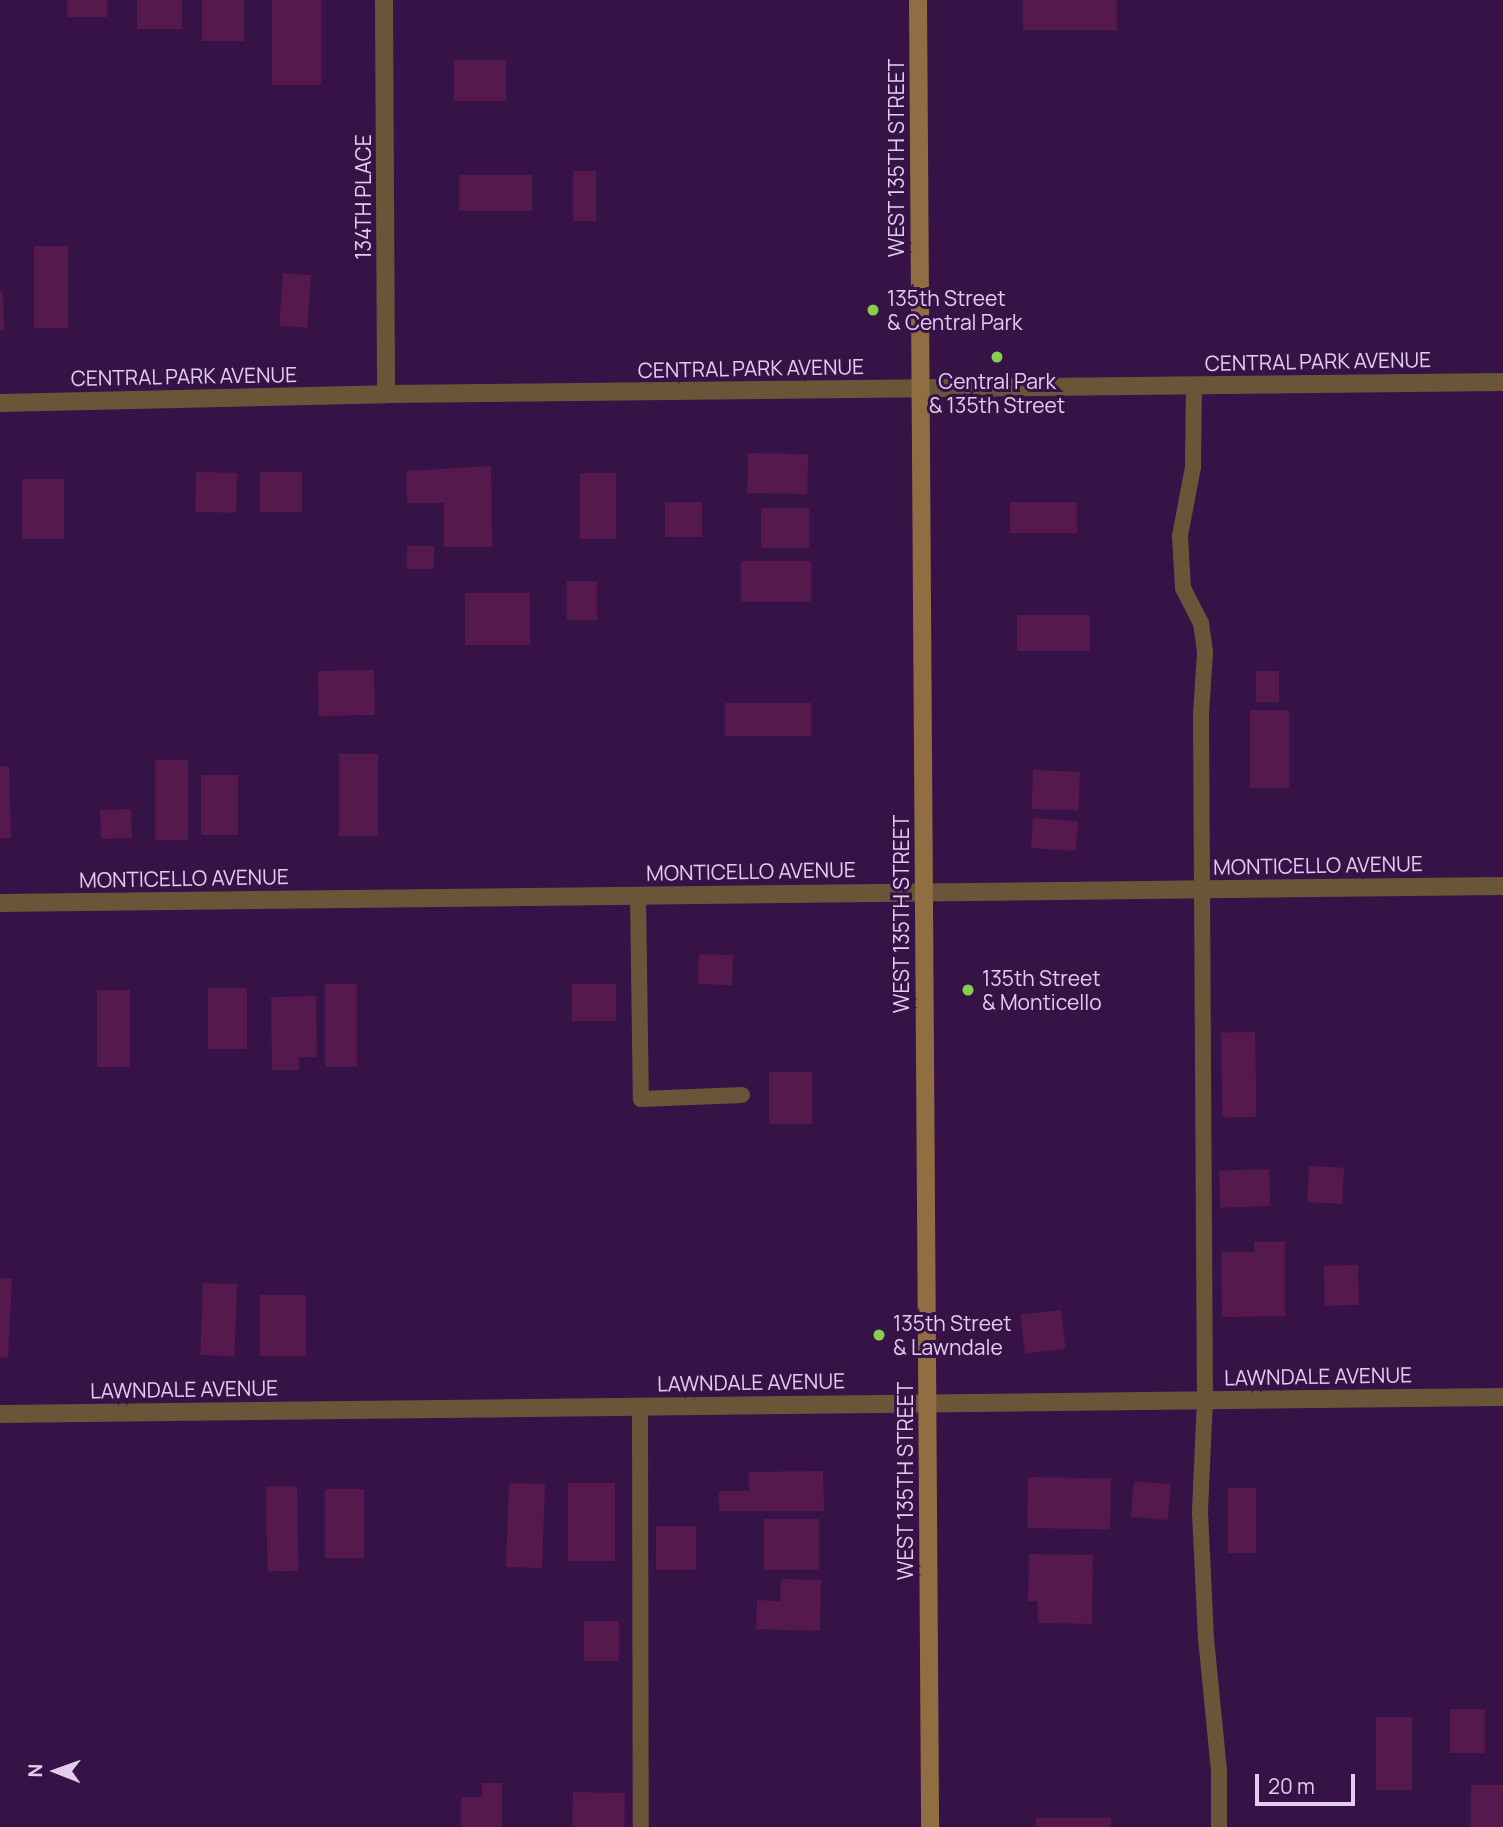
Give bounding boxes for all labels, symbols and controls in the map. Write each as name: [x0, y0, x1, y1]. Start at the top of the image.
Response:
street label: WEST 135TH STREET: [883, 59, 909, 257]
street label: 134TH PLACE: [350, 134, 376, 260]
place label: 135th Street & Central Park: [887, 285, 1023, 335]
marker: 135th Street & Central Park: [865, 302, 881, 318]
street label: CENTRAL PARK AVENUE: [1204, 346, 1432, 376]
marker: Central Park & 135th Street: [989, 349, 1005, 365]
street label: CENTRAL PARK AVENUE: [637, 353, 865, 383]
street label: CENTRAL PARK AVENUE: [70, 361, 298, 391]
place label: Central Park & 135th Street: [929, 368, 1065, 418]
street label: WEST 135TH STREET: [888, 815, 914, 1013]
street label: MONTICELLO AVENUE: [1213, 851, 1423, 879]
street label: MONTICELLO AVENUE: [646, 857, 856, 885]
street label: MONTICELLO AVENUE: [79, 864, 289, 892]
place label: 135th Street & Monticello: [982, 965, 1102, 1015]
marker: 135th Street & Monticello: [960, 982, 976, 998]
place label: 135th Street & Lawndale: [893, 1310, 1012, 1360]
marker: 135th Street & Lawndale: [871, 1327, 887, 1343]
street label: LAWNDALE AVENUE: [1224, 1362, 1412, 1390]
street label: LAWNDALE AVENUE: [657, 1368, 845, 1396]
street label: LAWNDALE AVENUE: [90, 1375, 278, 1403]
street label: WEST 135TH STREET: [892, 1382, 918, 1580]
north arrow: [21, 1736, 91, 1806]
scale bar: [1258, 1760, 1358, 1804]
text: N: [22, 1764, 48, 1778]
text: 20 m: [1268, 1772, 1315, 1800]

